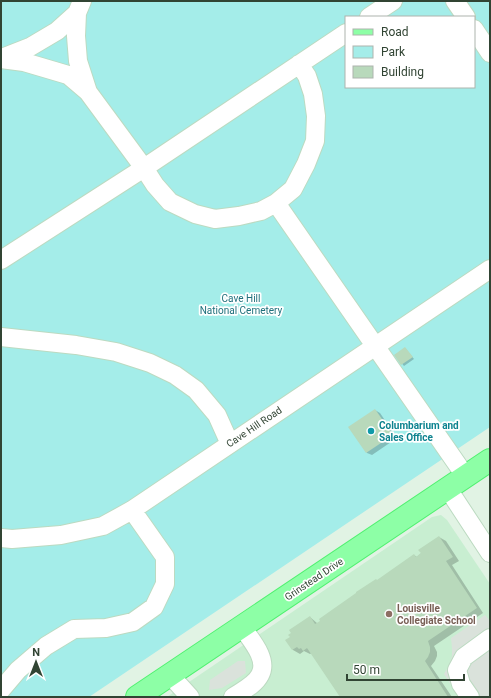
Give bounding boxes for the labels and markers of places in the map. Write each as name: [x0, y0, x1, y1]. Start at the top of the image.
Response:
place label: Columbarium and Sales Office: [379, 420, 459, 443]
marker: Columbarium and Sales Office: [366, 426, 376, 436]
place label: Louisville Collegiate School: [397, 603, 476, 626]
marker: Louisville Collegiate School: [384, 609, 394, 619]

